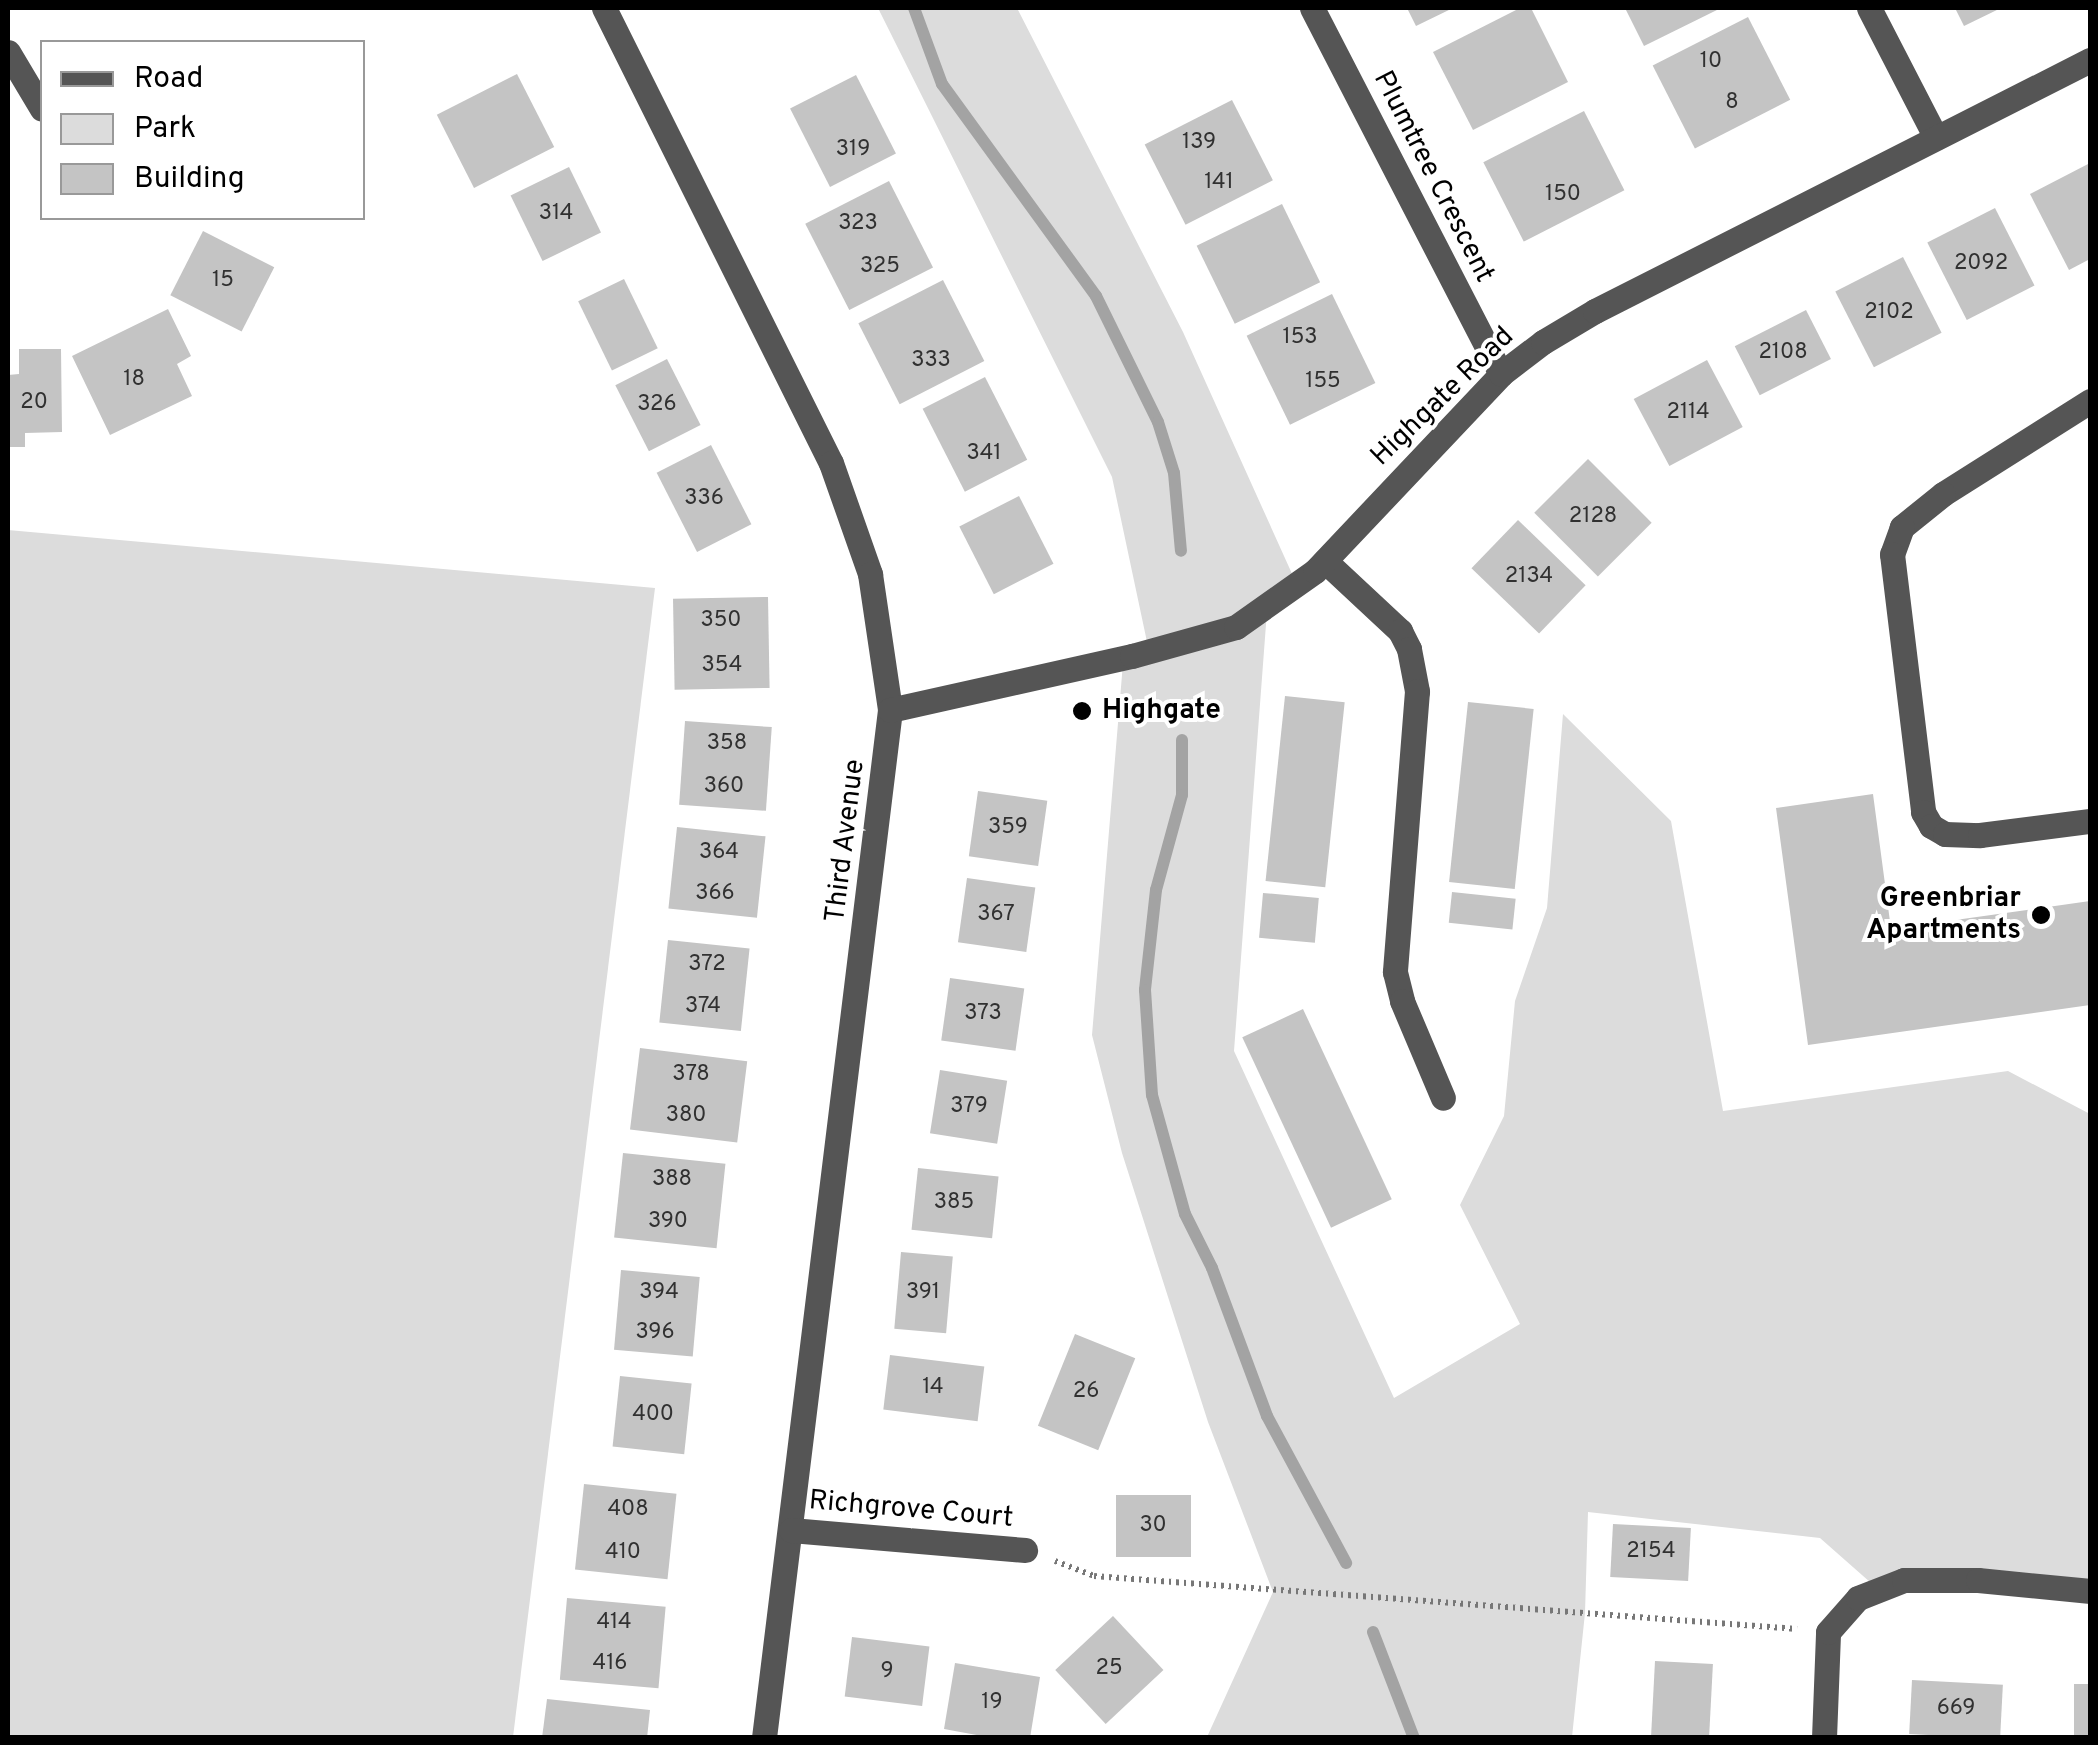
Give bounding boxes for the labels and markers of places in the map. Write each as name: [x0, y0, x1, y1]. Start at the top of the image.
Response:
place label: Highgate: [1102, 694, 1221, 728]
marker: Highgate: [1071, 700, 1093, 722]
place label: Greenbriar Apartments: [1866, 882, 2021, 948]
marker: Greenbriar Apartments: [2030, 904, 2052, 926]

